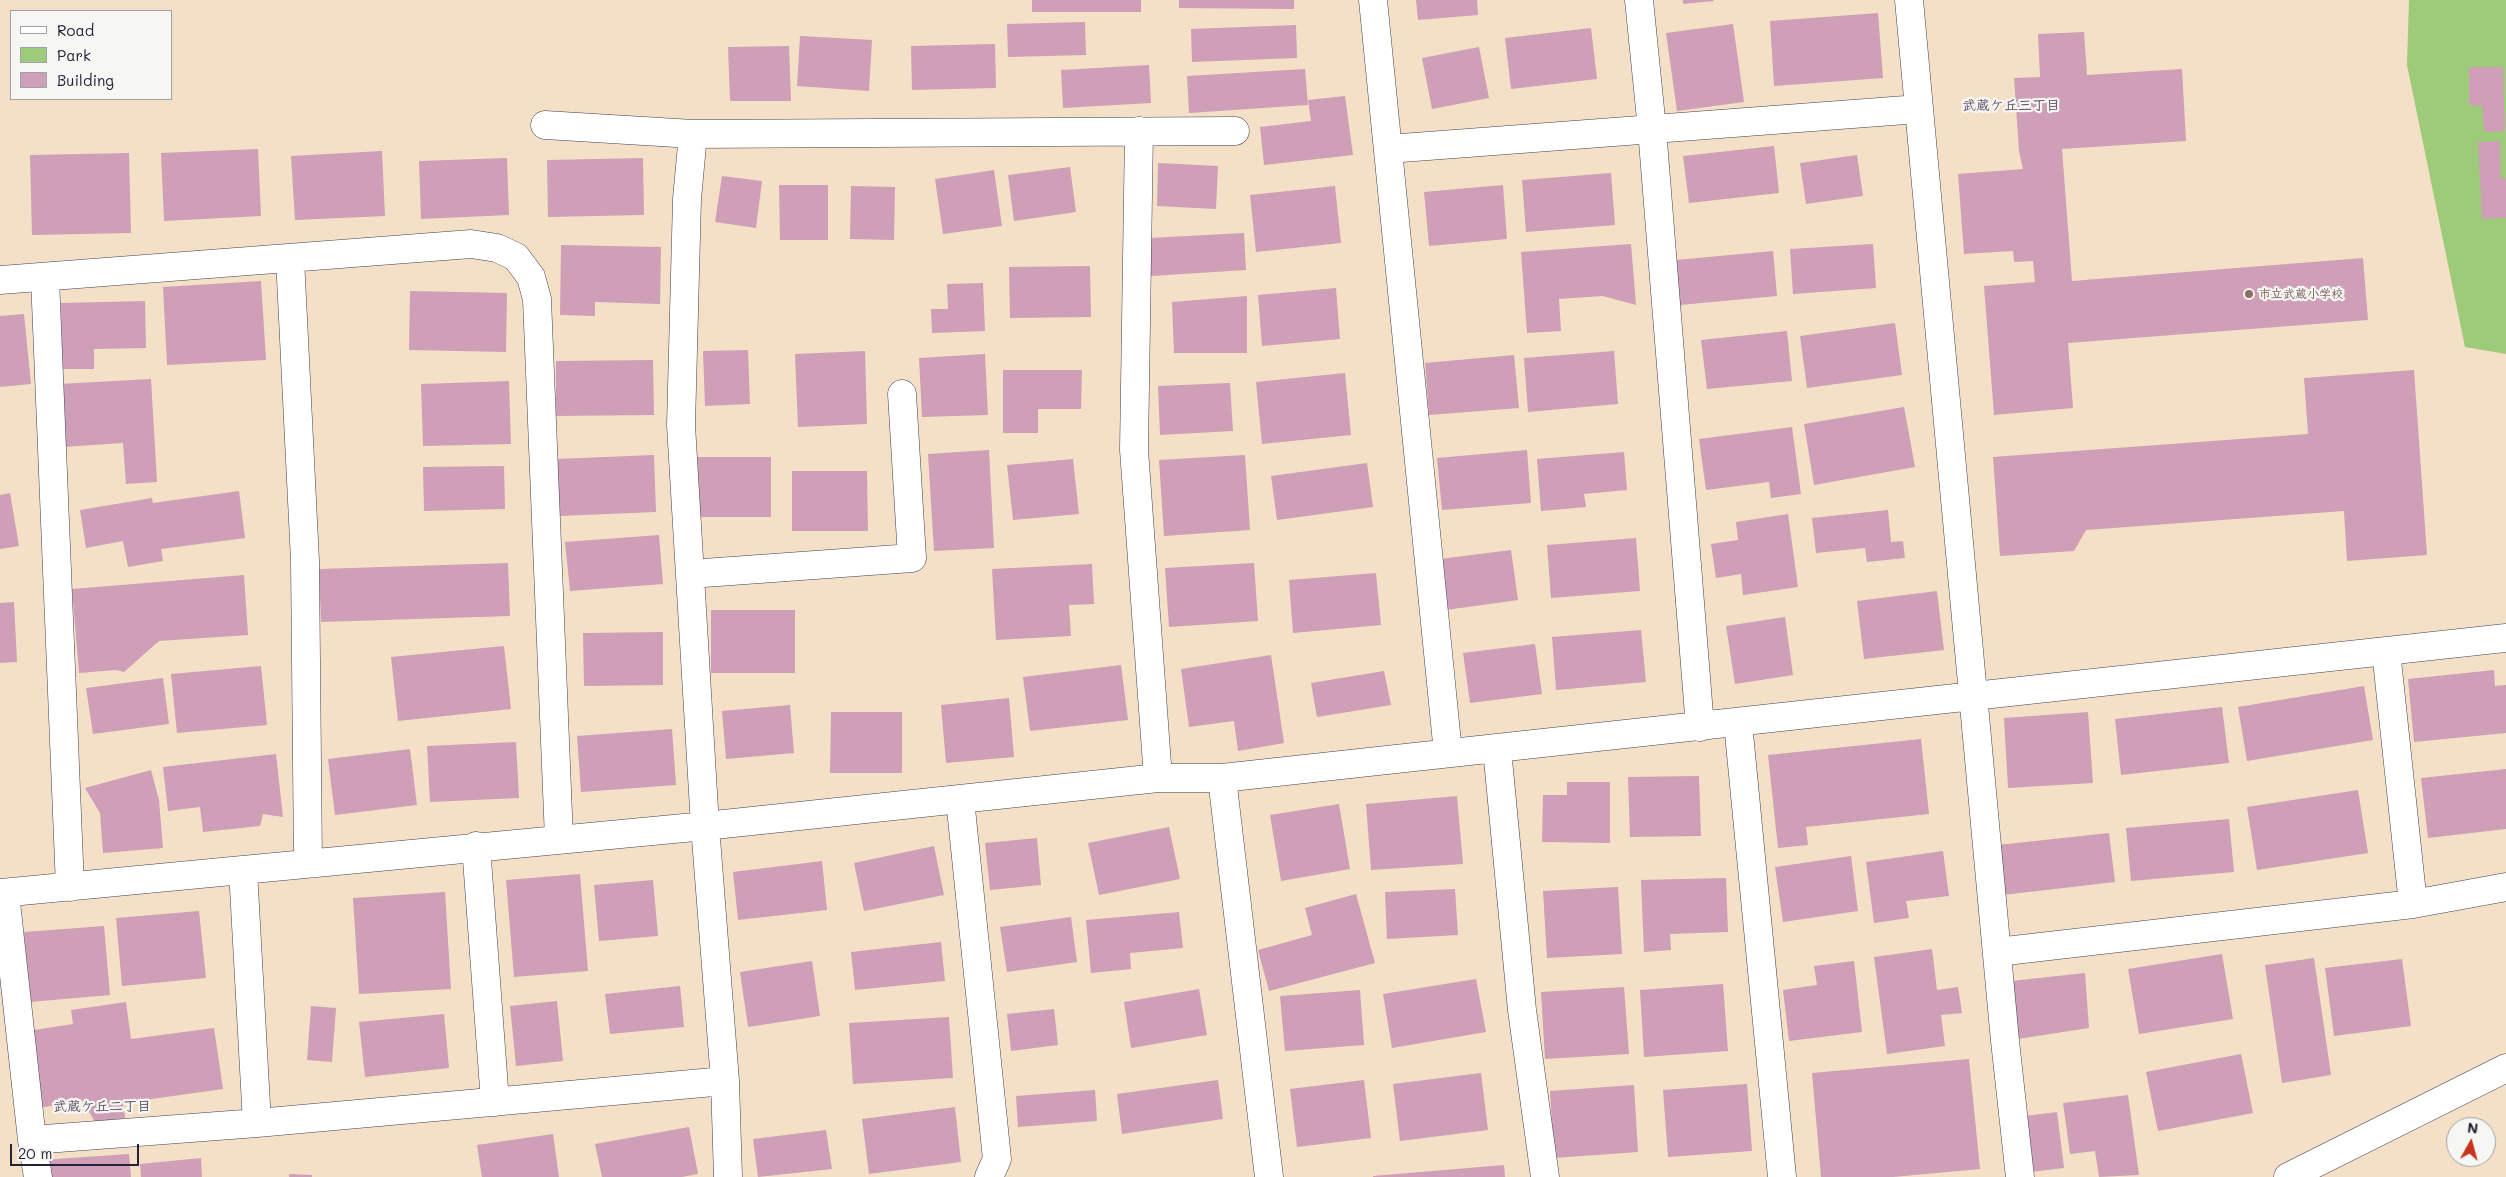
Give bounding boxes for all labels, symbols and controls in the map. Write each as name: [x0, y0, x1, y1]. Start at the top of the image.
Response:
legend: [10, 10, 172, 100]
text: Road: [57, 20, 94, 40]
text: Park: [57, 45, 91, 65]
text: Building: [57, 70, 114, 90]
district label: 武蔵ケ丘三丁目: [1962, 98, 2060, 114]
place label: 市立武蔵小学校: [2259, 287, 2343, 301]
marker: 市立武蔵小学校: [2243, 288, 2255, 300]
district label: 武蔵ケ丘二丁目: [53, 1099, 151, 1115]
north arrow: [2446, 1117, 2496, 1167]
text: N: [2466, 1118, 2479, 1138]
scale bar: [12, 1134, 141, 1166]
text: 20 m: [18, 1143, 52, 1163]

